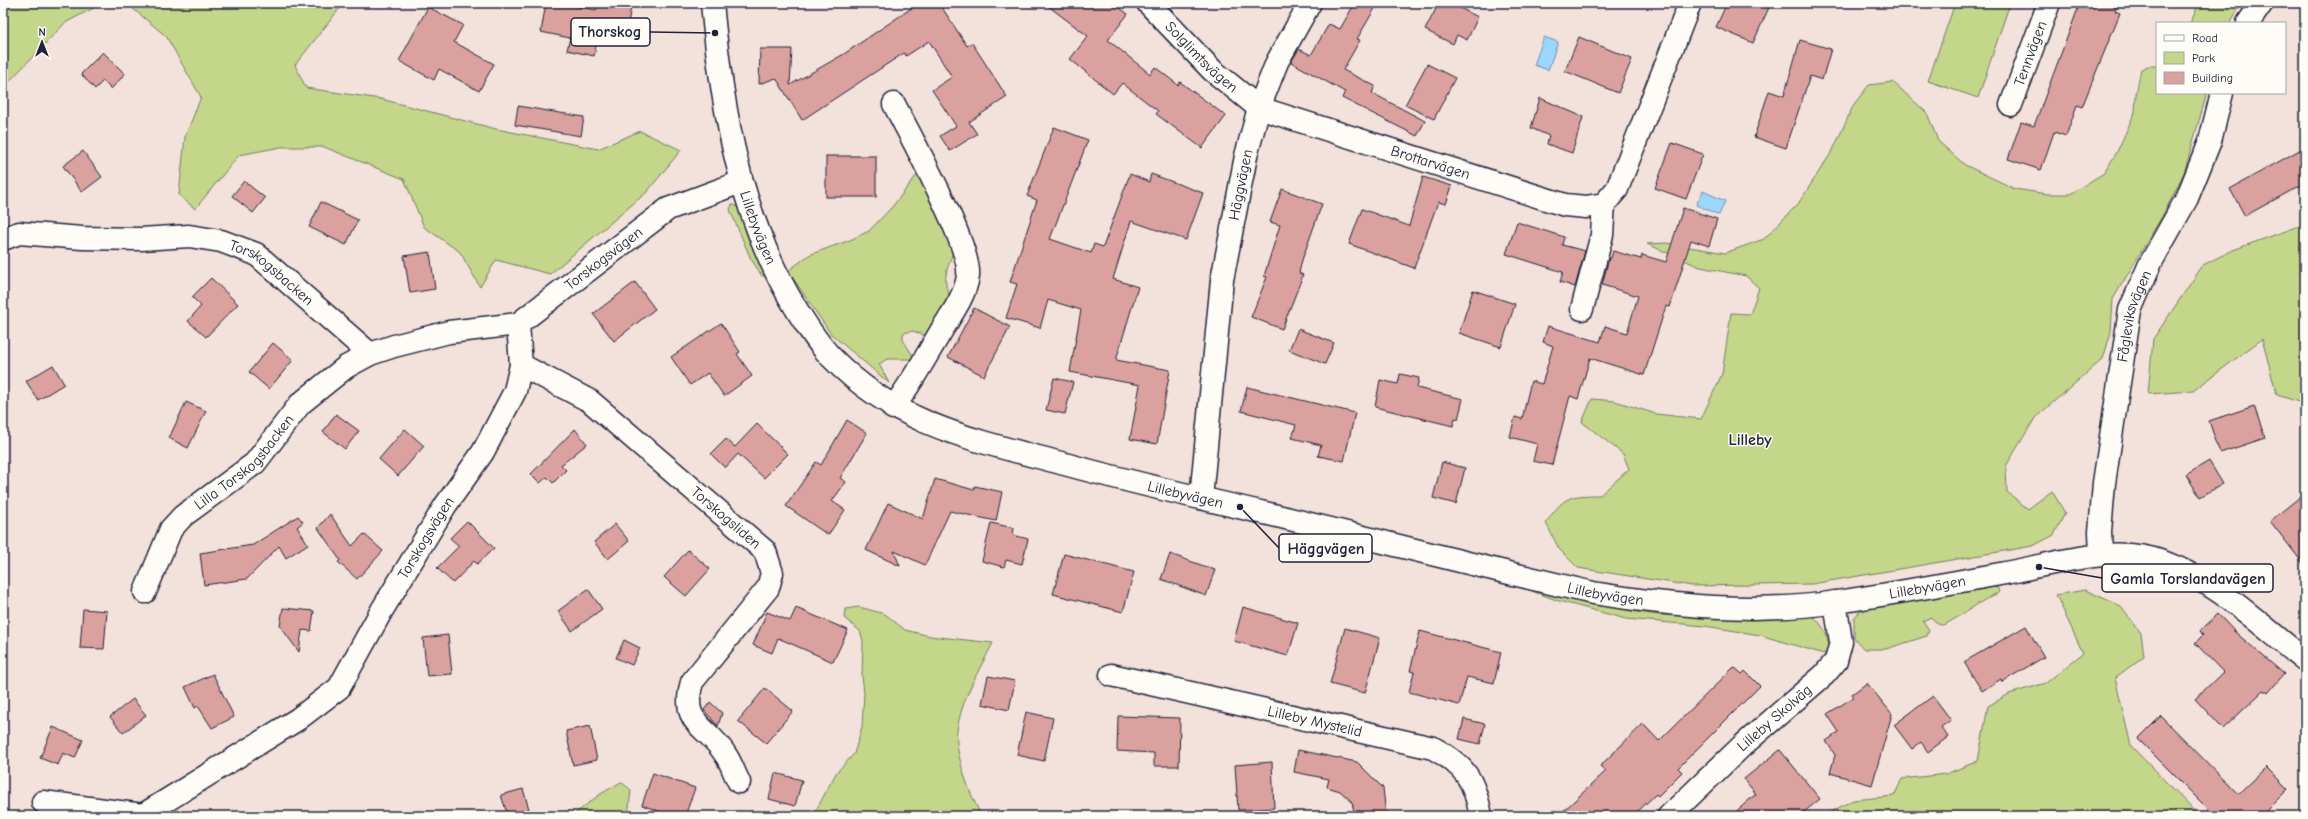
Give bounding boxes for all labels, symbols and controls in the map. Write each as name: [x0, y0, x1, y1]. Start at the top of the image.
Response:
callout: Thorskog: [571, 18, 650, 46]
street label: Solglimtsvägen: [1161, 18, 1241, 96]
street label: Tennvägen: [2010, 18, 2051, 89]
north arrow: [22, 22, 62, 62]
legend: [2156, 22, 2286, 94]
text: Thorskog: [579, 23, 641, 41]
text: N: [38, 26, 46, 39]
text: Road: [2192, 31, 2218, 45]
text: Park: [2192, 51, 2215, 65]
text: Building: [2192, 71, 2233, 85]
street label: Brottarvägen: [1389, 141, 1472, 183]
street label: Häggvägen: [1225, 147, 1256, 222]
street label: Lillebyvägen: [736, 189, 780, 267]
street label: Torskogsvägen: [561, 223, 646, 294]
street label: Torskogsbacken: [227, 236, 317, 309]
street label: Fågleviksvägen: [2113, 268, 2155, 363]
street label: Lilla Torskogsbacken: [191, 411, 298, 514]
district label: Lilleby: [1728, 431, 1772, 449]
street label: Lillebyvägen: [1146, 477, 1225, 512]
street label: Torskogsliden: [687, 483, 765, 552]
street label: Torskogsvägen: [394, 493, 458, 582]
callout: Häggvägen: [1279, 534, 1372, 562]
text: Häggvägen: [1287, 540, 1365, 558]
callout: Gamla Torslandavägen: [2102, 564, 2273, 592]
text: Gamla Torslandavägen: [2110, 570, 2266, 588]
street label: Lillebyvägen: [1888, 572, 1967, 603]
street label: Lillebyvägen: [1566, 578, 1645, 609]
street label: Lilleby Skolväg: [1733, 681, 1815, 755]
street label: Lilleby Mystelid: [1266, 702, 1364, 741]

